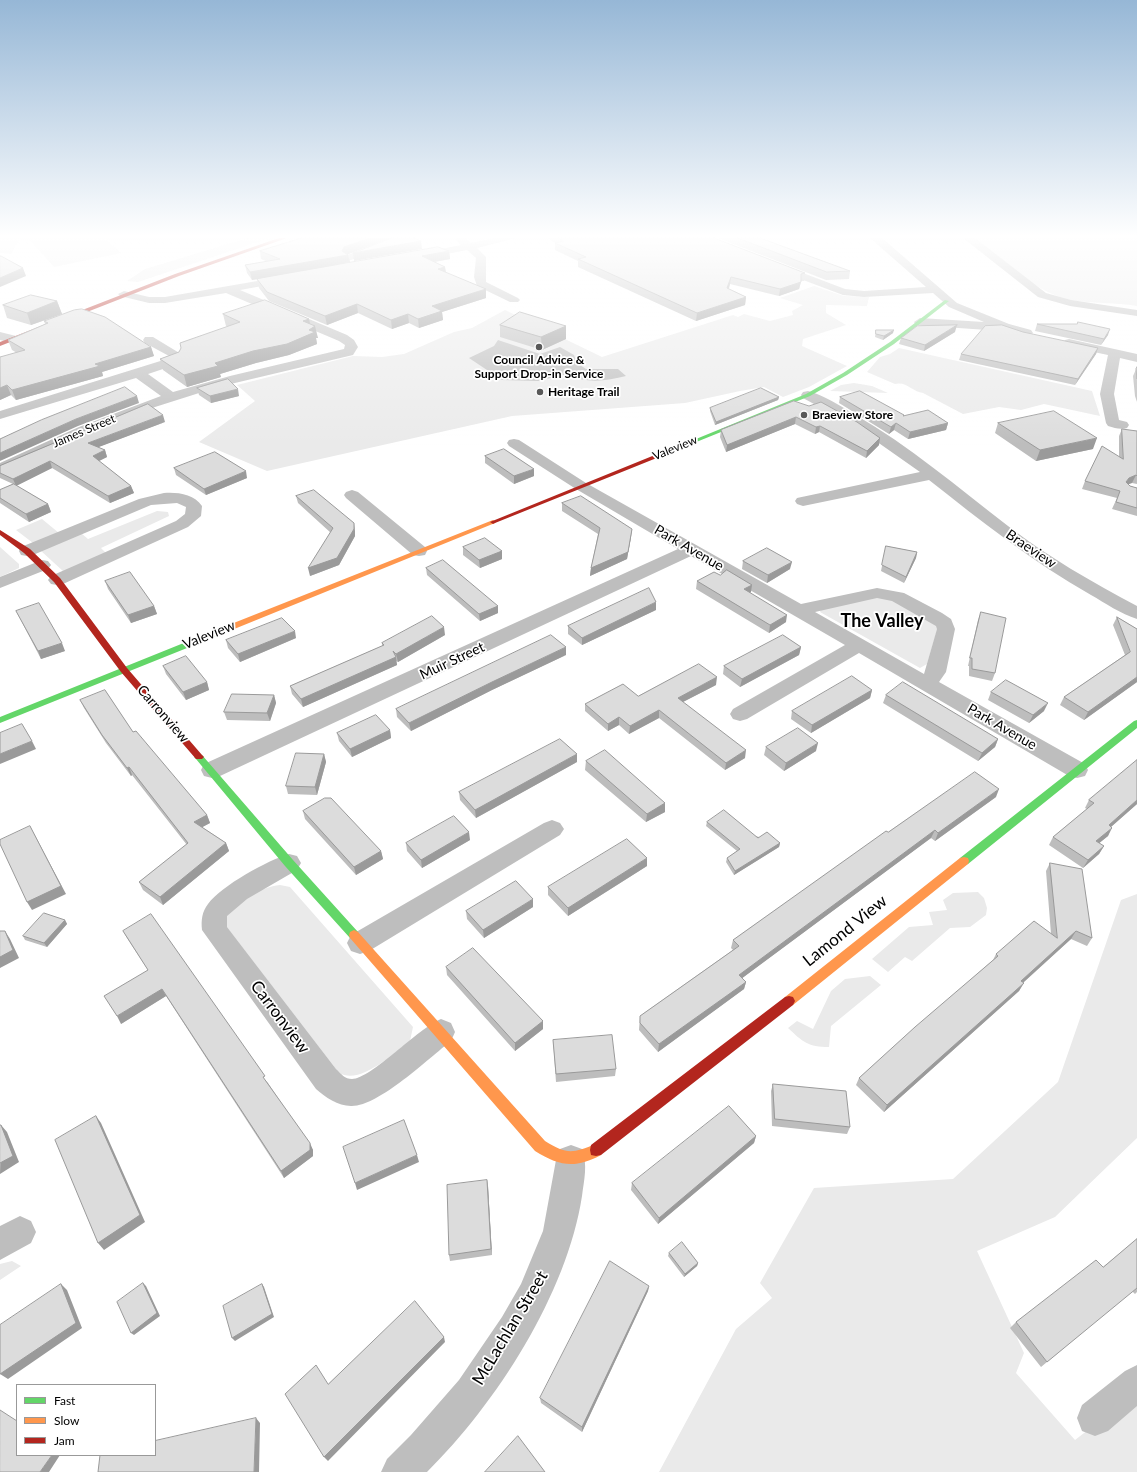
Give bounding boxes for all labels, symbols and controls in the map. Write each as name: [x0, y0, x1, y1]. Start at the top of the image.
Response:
marker: Council Advice & Support Drop-in Service: [534, 342, 544, 352]
place label: Council Advice & Support Drop-in Service: [475, 353, 603, 381]
place label: Heritage Trail: [548, 385, 620, 399]
marker: Heritage Trail: [535, 387, 545, 397]
place label: Braeview Store: [812, 408, 893, 422]
marker: Braeview Store: [799, 410, 809, 420]
street label: James Street: [50, 411, 118, 451]
street label: Valeview: [651, 433, 699, 463]
street label: Park Avenue: [651, 521, 727, 575]
street label: Braeview: [1003, 526, 1059, 572]
district label: The Valley: [841, 610, 923, 632]
street label: Valeview: [180, 617, 238, 653]
street label: Muir Street: [417, 639, 487, 683]
street label: Carronview: [133, 682, 193, 746]
street label: Park Avenue: [964, 700, 1040, 754]
street label: Lamond View: [799, 891, 891, 971]
street label: Carronview: [246, 977, 314, 1057]
street label: McLachlan Street: [468, 1267, 552, 1389]
legend: [16, 1384, 156, 1456]
text: Fast: [54, 1393, 75, 1408]
text: Slow: [54, 1413, 79, 1428]
text: Jam: [54, 1433, 75, 1448]

